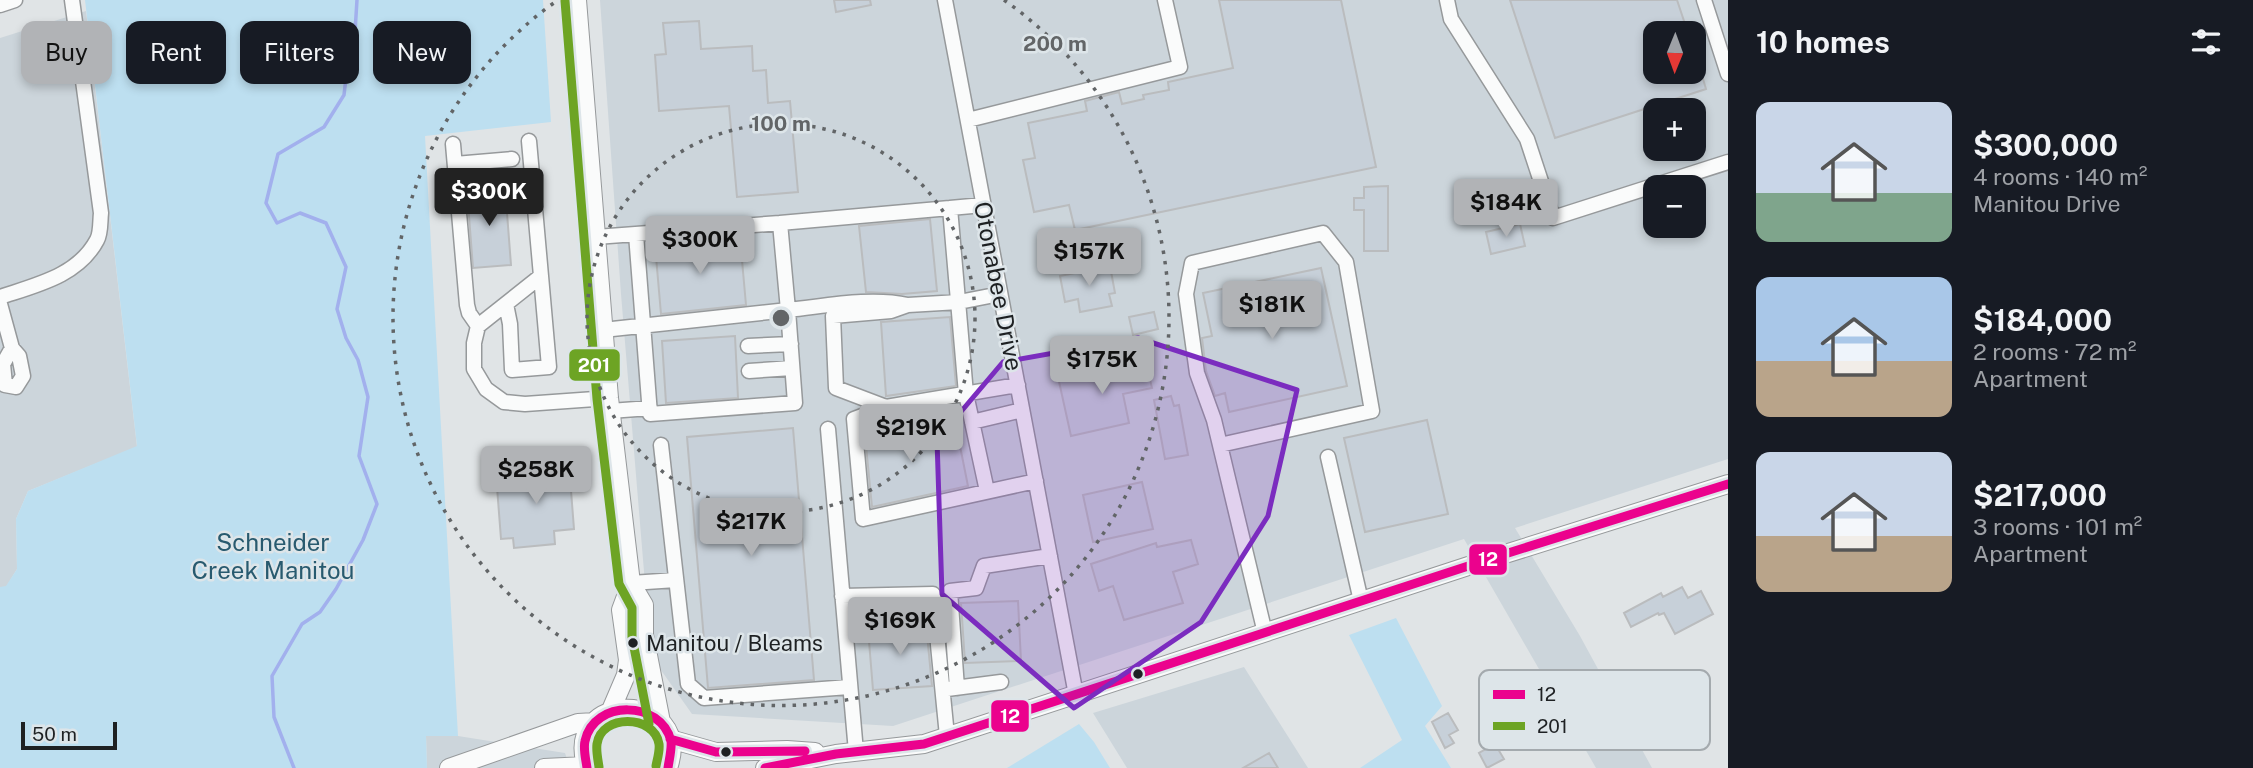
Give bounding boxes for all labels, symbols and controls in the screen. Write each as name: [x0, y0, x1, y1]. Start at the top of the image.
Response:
chip: Buy: [21, 21, 112, 84]
chip: Rent: [126, 21, 226, 84]
chip: Filters: [240, 21, 359, 84]
chip: New: [373, 21, 471, 84]
north arrow: [1643, 21, 1706, 84]
map controls: [1643, 21, 1706, 238]
icon: filters: [2187, 23, 2225, 61]
text: 10 homes: [1756, 24, 1890, 60]
text: 200 m: [1023, 31, 1087, 56]
button: +: [1643, 98, 1706, 161]
text: 100 m: [751, 111, 811, 136]
text: $300,000: [1973, 127, 2118, 163]
icon: home: [1812, 130, 1896, 214]
text: 4 rooms · 140 m²: [1973, 163, 2147, 190]
pin: $300K: [440, 168, 538, 228]
button: −: [1643, 175, 1706, 238]
text: $300K: [451, 177, 527, 204]
pin: $184K: [1457, 180, 1555, 239]
text: $184K: [1470, 188, 1542, 215]
text: Manitou Drive: [1973, 190, 2121, 217]
street label: Otonabee Drive: [969, 199, 1029, 373]
pin: $300K: [651, 216, 749, 276]
text: $300K: [662, 225, 738, 252]
pin: $157K: [1040, 229, 1138, 288]
text: $157K: [1053, 237, 1125, 264]
pin: $181K: [1223, 282, 1321, 341]
text: $181K: [1238, 290, 1306, 317]
text: $184,000: [1973, 302, 2112, 338]
icon: home: [1812, 305, 1896, 389]
centre of rings: [769, 306, 793, 330]
pin: $175K: [1053, 336, 1151, 396]
text: 2 rooms · 72 m²: [1973, 338, 2136, 365]
text: $175K: [1066, 345, 1138, 372]
line badge: 201: [568, 348, 621, 382]
text: 201: [578, 354, 610, 376]
text: Apartment: [1973, 365, 2088, 392]
pin: $219K: [862, 405, 960, 464]
text: $219K: [875, 413, 947, 440]
pin: $258K: [487, 447, 585, 506]
text: $258K: [497, 455, 575, 482]
text: $217,000: [1973, 477, 2107, 513]
icon: home: [1812, 480, 1896, 564]
pin: $217K: [702, 498, 800, 558]
text: $217K: [716, 507, 787, 534]
text: 3 rooms · 101 m²: [1973, 513, 2142, 540]
park label: Schneider Creek Manitou: [192, 528, 354, 584]
text: Apartment: [1973, 540, 2088, 567]
line badge: 12: [1468, 543, 1508, 576]
text: 12: [1478, 548, 1498, 570]
pin: $169K: [851, 598, 949, 657]
text: $169K: [864, 606, 936, 633]
place label: Manitou / Bleams: [646, 630, 823, 656]
marker: Manitou / Bleams: [626, 636, 640, 650]
unlabelled marker: [1131, 667, 1145, 681]
legend: [1479, 670, 1710, 750]
text: 12: [1537, 683, 1556, 705]
line badge: 12: [990, 699, 1030, 733]
text: 12: [1000, 705, 1020, 727]
text: 201: [1537, 715, 1568, 737]
scale bar: [21, 719, 117, 751]
text: 50 m: [32, 723, 77, 745]
unlabelled marker: [719, 745, 733, 759]

